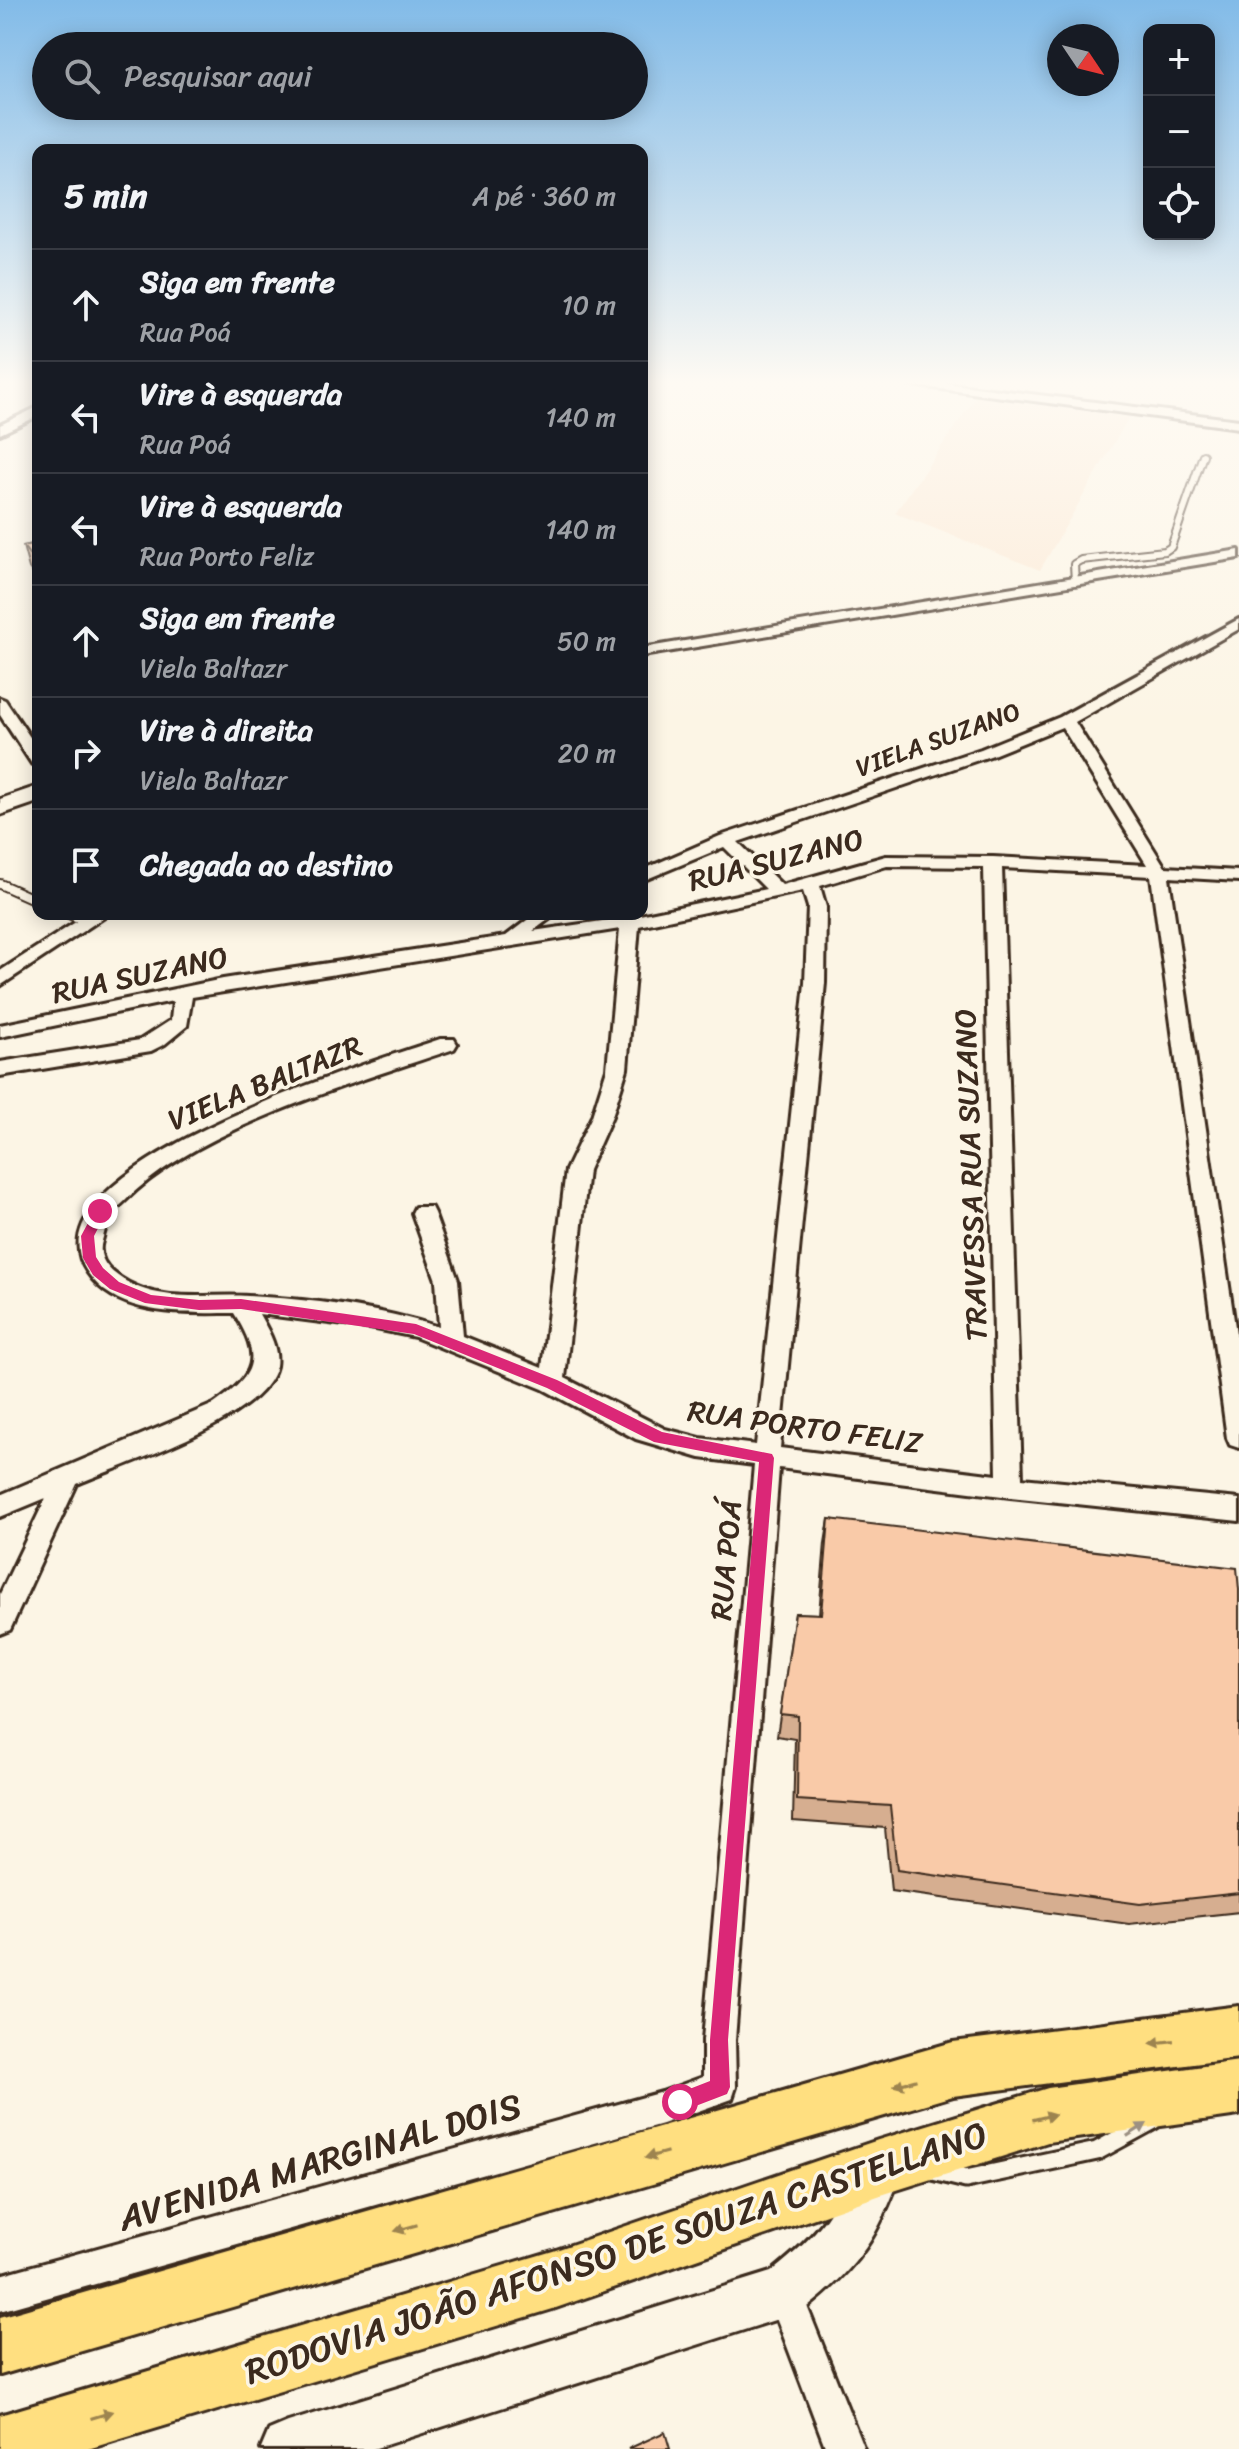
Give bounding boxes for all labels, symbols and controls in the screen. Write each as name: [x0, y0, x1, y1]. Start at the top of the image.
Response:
north arrow: [1047, 24, 1119, 96]
map controls: [1143, 24, 1215, 240]
button: +: [1143, 24, 1215, 96]
search box: [32, 32, 648, 120]
text: Pesquisar aqui: [124, 49, 312, 103]
icon: search: [60, 54, 104, 98]
button: −: [1143, 96, 1215, 168]
text: 5 min: [64, 166, 147, 226]
button: locate: [1143, 168, 1215, 240]
text: A pé · 360 m: [472, 173, 616, 219]
text: Siga em frente: [140, 255, 335, 309]
text: 10 m: [562, 282, 616, 328]
icon: ahead: [64, 283, 108, 327]
text: Rua Poá: [140, 309, 231, 355]
text: Vire à esquerda: [140, 367, 342, 421]
text: 140 m: [545, 394, 616, 440]
icon: left: [64, 395, 108, 439]
text: Rua Poá: [140, 421, 231, 467]
text: Vire à esquerda: [140, 479, 342, 533]
text: 140 m: [545, 506, 616, 552]
icon: left: [64, 507, 108, 551]
text: Rua Porto Feliz: [140, 533, 314, 579]
text: Siga em frente: [140, 591, 335, 645]
text: 50 m: [557, 618, 616, 664]
icon: ahead: [64, 619, 108, 663]
text: Viela Baltazr: [140, 645, 287, 691]
street label: VIELA SUZANO: [849, 688, 1027, 790]
text: Vire à direita: [140, 703, 313, 757]
text: 20 m: [558, 730, 616, 776]
icon: right: [64, 731, 108, 775]
text: Viela Baltazr: [140, 757, 287, 803]
street label: RUA SUZANO: [683, 812, 869, 908]
text: Chegada ao destino: [140, 838, 393, 892]
icon: arrive: [64, 843, 108, 887]
street label: RUA SUZANO: [47, 930, 233, 1020]
street label: TRAVESSA RUA SUZANO: [938, 1008, 1004, 1342]
street label: VIELA BALTAZR: [159, 1019, 371, 1147]
route end: [82, 1193, 118, 1229]
street label: RUA PORTO FELIZ: [684, 1384, 926, 1470]
street label: RUA POÁ: [694, 1494, 758, 1622]
one-way arrow: [1149, 2036, 1174, 2049]
street label: AVENIDA MARGINAL DOIS: [110, 2074, 529, 2251]
one-way arrow: [893, 2077, 917, 2090]
route start: [662, 2084, 698, 2120]
street label: RODOVIA JOÃO AFONSO DE SOUZA CASTELLANO: [236, 2102, 996, 2404]
one-way arrow: [1031, 2111, 1056, 2123]
one-way arrow: [1126, 2124, 1148, 2138]
one-way arrow: [643, 2149, 667, 2162]
one-way arrow: [393, 2222, 417, 2235]
one-way arrow: [90, 2408, 114, 2421]

